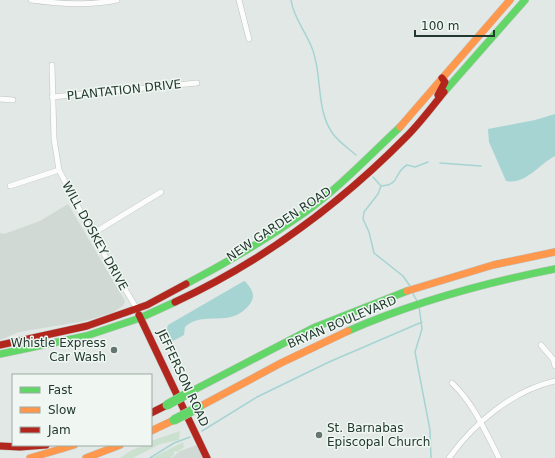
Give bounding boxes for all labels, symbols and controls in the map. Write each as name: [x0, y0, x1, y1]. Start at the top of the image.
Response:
scale bar: [415, 12, 494, 38]
text: 100 m: [421, 19, 459, 33]
street label: PLANTATION DRIVE: [66, 77, 182, 103]
street label: WILL DOSKEY DRIVE: [59, 179, 131, 293]
street label: NEW GARDEN ROAD: [224, 184, 334, 264]
street label: BRYAN BOULEVARD: [285, 293, 399, 351]
street label: JEFFERSON ROAD: [154, 326, 212, 429]
place label: Whistle Express Car Wash: [11, 336, 106, 364]
marker: Whistle Express Car Wash: [109, 345, 119, 355]
legend: [12, 374, 152, 446]
text: Fast: [48, 383, 72, 397]
text: Slow: [48, 403, 76, 417]
place label: St. Barnabas Episcopal Church: [327, 421, 430, 449]
text: Jam: [47, 423, 71, 437]
marker: St. Barnabas Episcopal Church: [314, 430, 324, 440]

